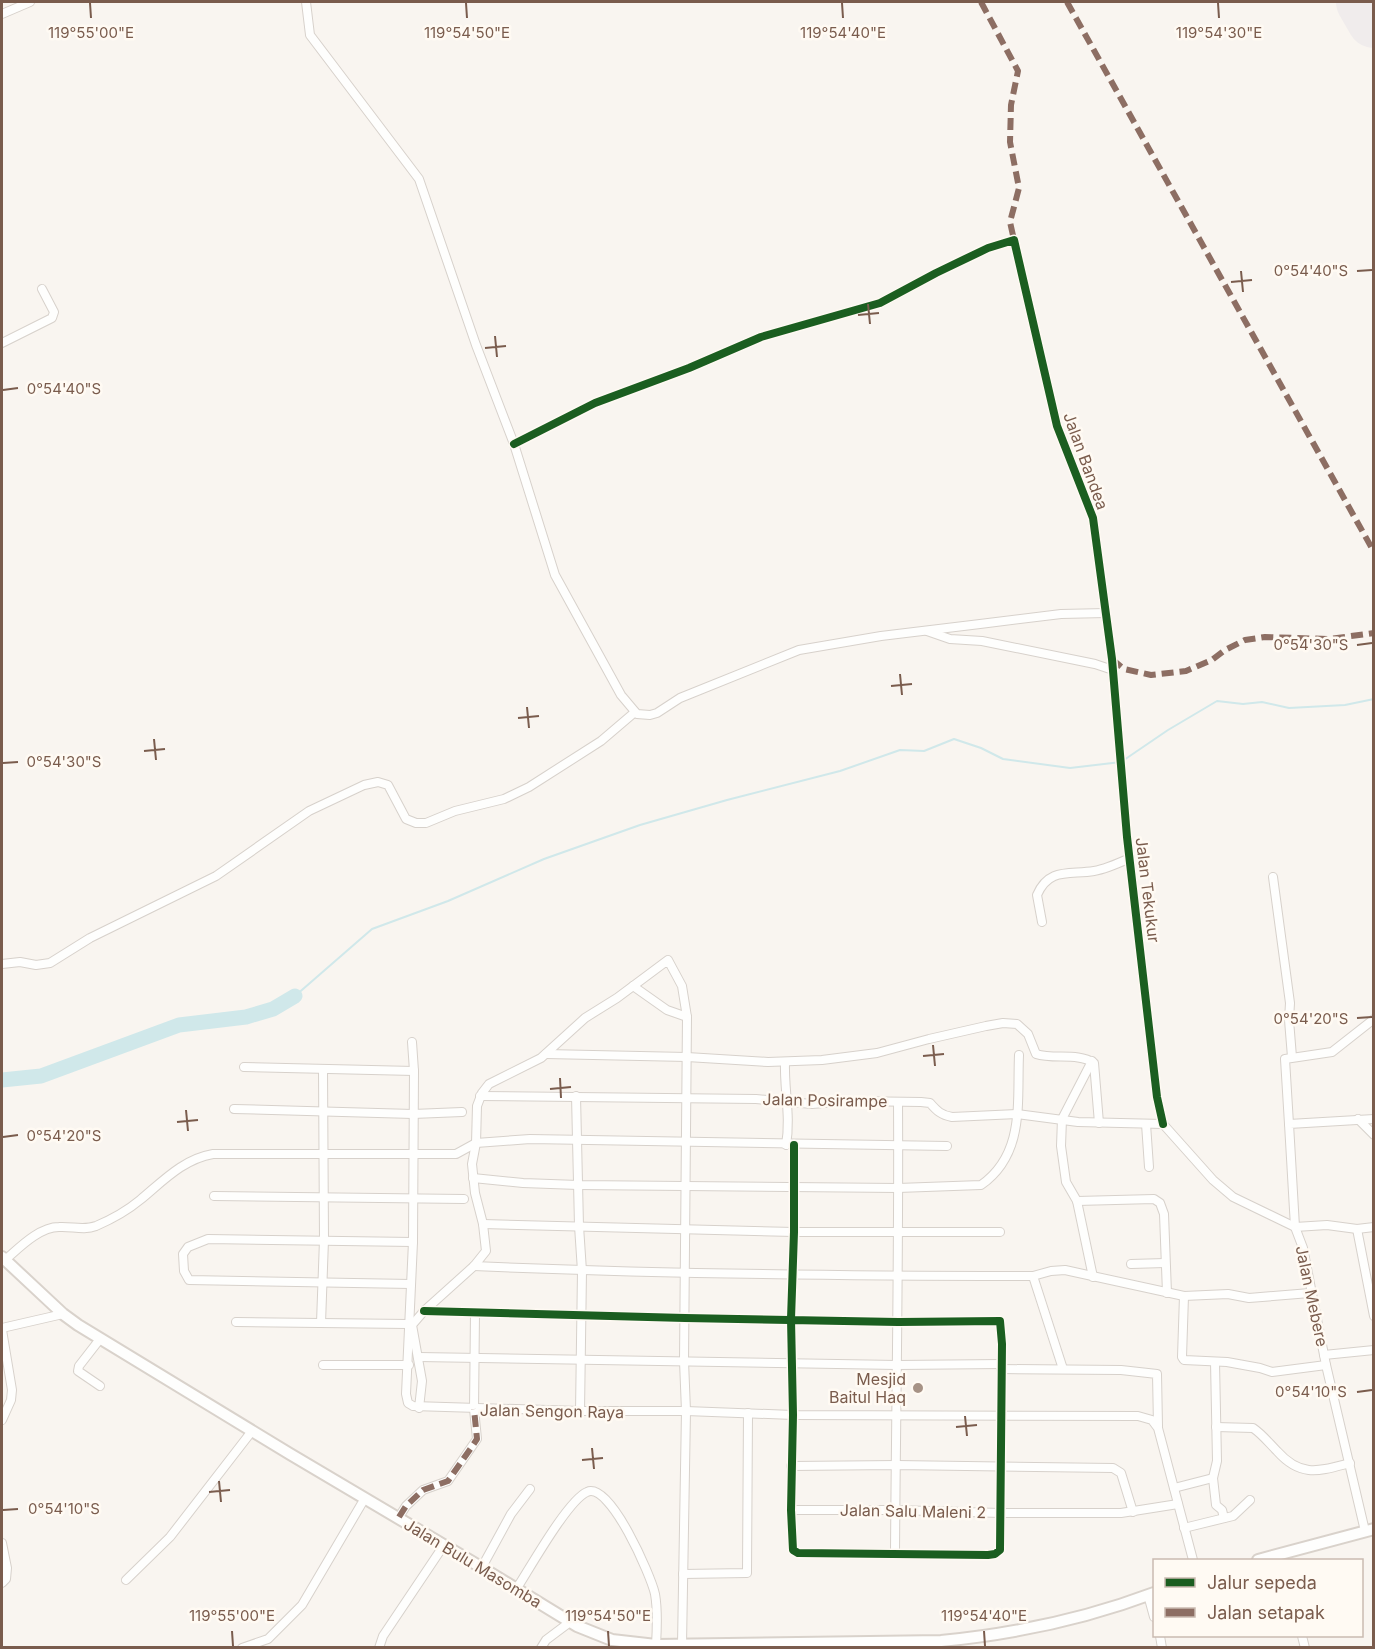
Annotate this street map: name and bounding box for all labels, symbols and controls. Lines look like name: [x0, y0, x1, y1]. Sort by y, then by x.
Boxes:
text: 119°55'00"E: [48, 23, 134, 42]
text: 119°54'50"E: [424, 23, 510, 42]
text: 119°54'40"E: [800, 23, 886, 42]
text: 119°54'30"E: [1176, 23, 1262, 42]
text: 0°54'40"S: [1274, 261, 1348, 280]
text: 0°54'40"S: [27, 379, 101, 398]
street label: Jalan Bandea: [1059, 410, 1113, 512]
text: 0°54'30"S: [1274, 635, 1348, 654]
text: 0°54'30"S: [27, 752, 101, 771]
street label: Jalan Tekukur: [1132, 836, 1164, 944]
text: 0°54'20"S: [1274, 1009, 1348, 1028]
street label: Jalan Posirampe: [762, 1089, 888, 1111]
text: 0°54'20"S: [27, 1126, 101, 1145]
street label: Jalan Mebere: [1292, 1244, 1332, 1348]
place label: Mesjid Baitul Haq: [829, 1369, 906, 1407]
marker: Mesjid Baitul Haq: [911, 1381, 925, 1395]
text: 0°54'10"S: [1275, 1382, 1347, 1401]
street label: Jalan Sengon Raya: [480, 1400, 624, 1422]
text: 0°54'10"S: [28, 1499, 100, 1518]
street label: Jalan Salu Maleni 2: [840, 1500, 986, 1522]
street label: Jalan Bulu Masomba: [401, 1514, 545, 1612]
legend: [1153, 1559, 1363, 1637]
text: Jalur sepeda: [1207, 1572, 1317, 1593]
text: Jalan setapak: [1207, 1602, 1325, 1623]
text: 119°55'00"E: [189, 1606, 275, 1625]
text: 119°54'50"E: [565, 1606, 651, 1625]
text: 119°54'40"E: [941, 1606, 1027, 1625]

